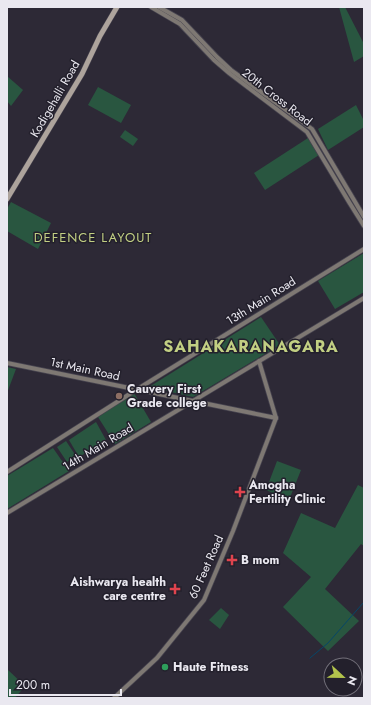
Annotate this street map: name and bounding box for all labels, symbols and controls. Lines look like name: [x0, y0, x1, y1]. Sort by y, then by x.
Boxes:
street label: Kodigehalli Road: [26, 57, 84, 141]
street label: 20th Cross Road: [238, 64, 316, 130]
district label: DEFENCE LAYOUT: [34, 228, 152, 247]
street label: 13th Main Road: [223, 272, 299, 330]
district label: SAHAKARANAGARA: [163, 335, 339, 358]
street label: 1st Main Road: [48, 353, 122, 385]
place label: Cauvery First Grade college: [127, 380, 207, 412]
marker: Cauvery First Grade college: [114, 391, 124, 401]
street label: 14th Main Road: [59, 419, 137, 475]
place label: Amogha Fertility Clinic: [248, 476, 326, 508]
marker: Amogha Fertility Clinic: [234, 486, 246, 498]
street label: 60 Feet Road: [184, 532, 228, 602]
place label: B mom: [241, 551, 279, 569]
marker: B mom: [226, 554, 238, 566]
place label: Aishwarya health care centre: [69, 573, 166, 605]
marker: Aishwarya health care centre: [169, 583, 181, 595]
north arrow: [323, 657, 363, 697]
place label: Haute Fitness: [173, 658, 249, 676]
marker: Haute Fitness: [160, 662, 170, 672]
scale bar: [10, 671, 121, 697]
text: N: [343, 674, 361, 688]
text: 200 m: [16, 676, 50, 694]

